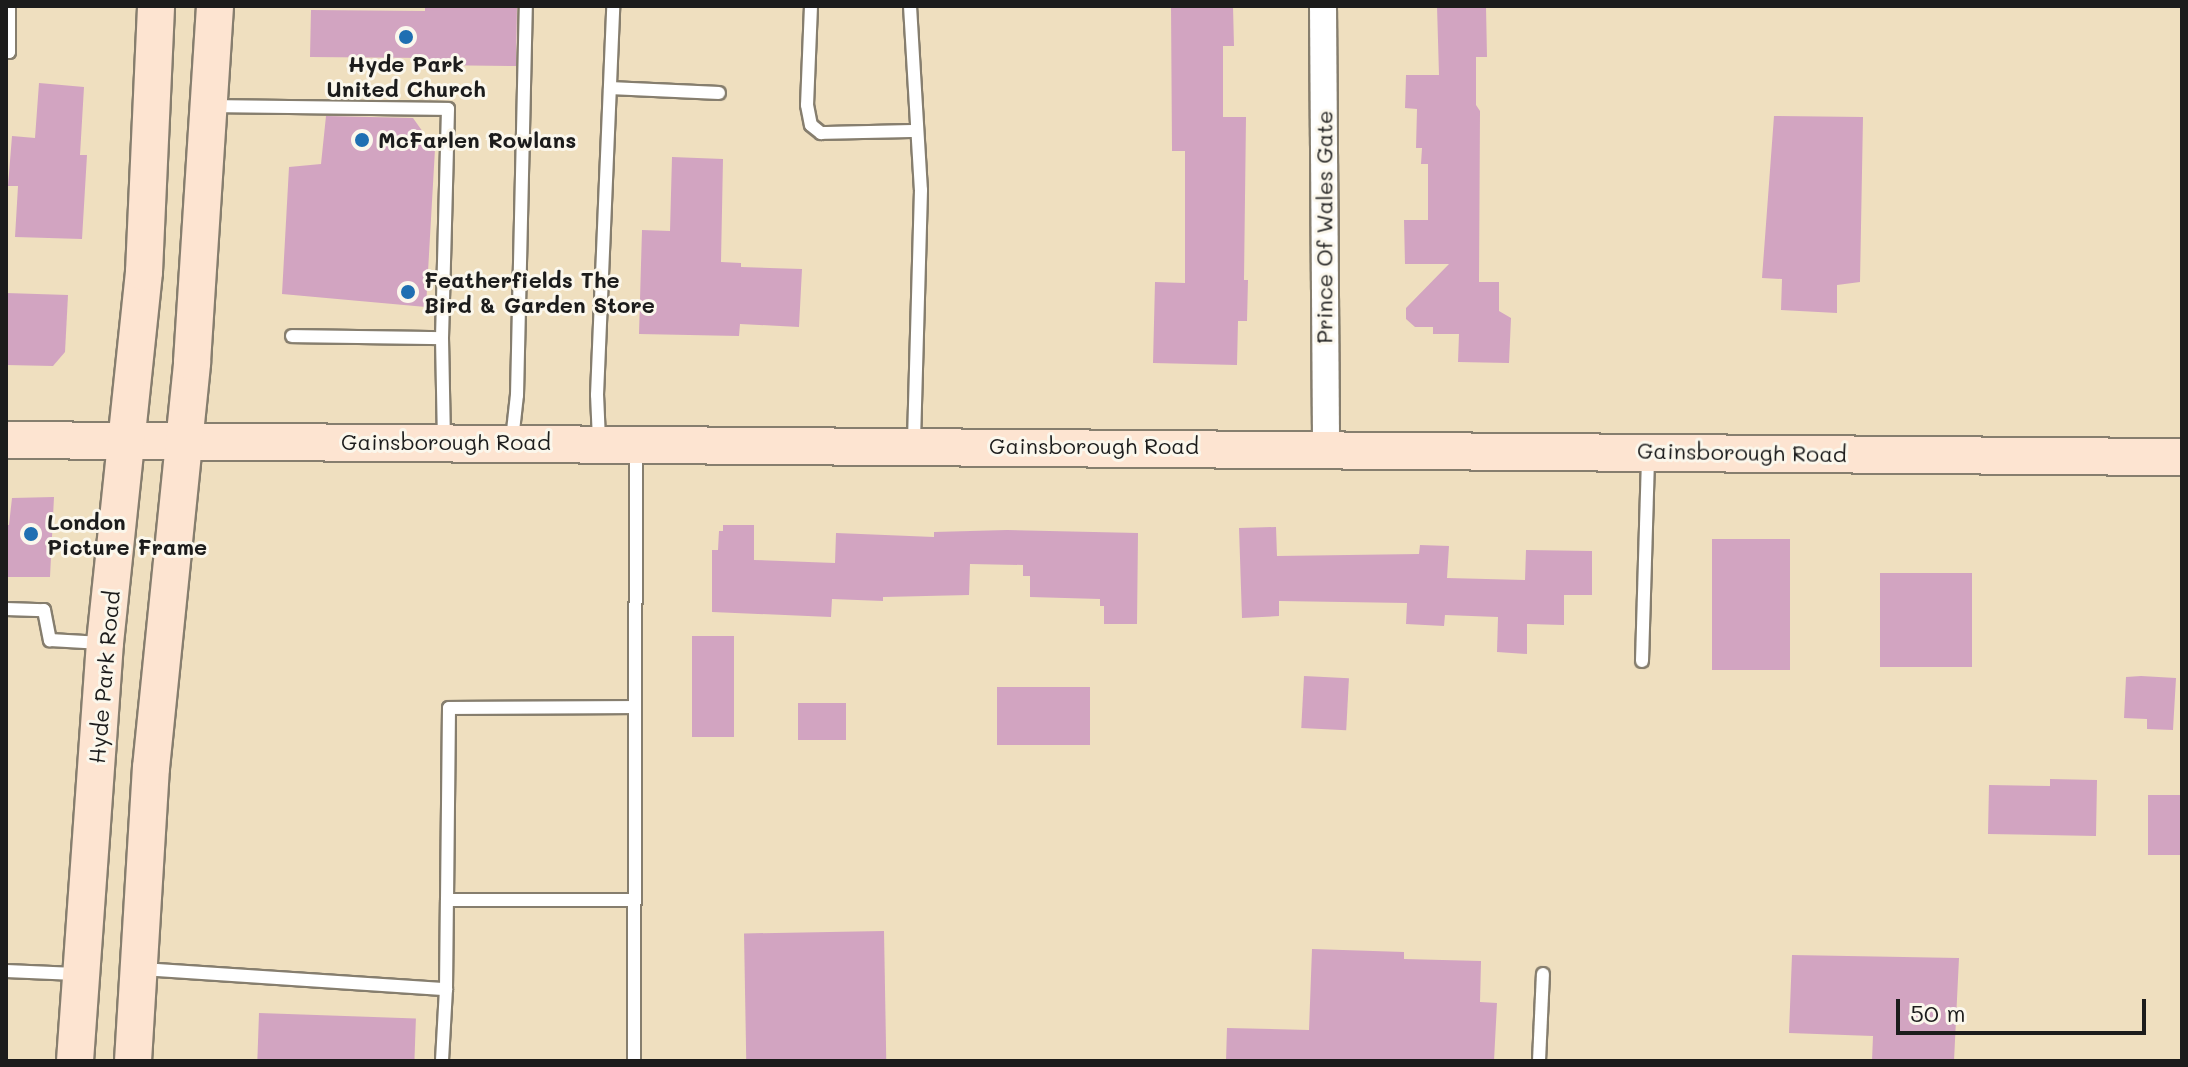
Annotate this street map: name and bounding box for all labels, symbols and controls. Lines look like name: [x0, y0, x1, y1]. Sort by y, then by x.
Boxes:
marker: Hyde Park United Church: [397, 28, 415, 46]
place label: Hyde Park United Church: [326, 50, 486, 102]
street label: Prince Of Wales Gate: [1311, 110, 1337, 344]
place label: McFarlen Rowlans: [378, 127, 576, 153]
marker: McFarlen Rowlans: [353, 131, 371, 149]
place label: Featherfields The Bird & Garden Store: [424, 266, 655, 318]
marker: Featherfields The Bird & Garden Store: [399, 283, 417, 301]
street label: Gainsborough Road: [341, 429, 551, 455]
street label: Gainsborough Road: [989, 433, 1199, 459]
street label: Gainsborough Road: [1637, 437, 1847, 467]
place label: London Picture Frame: [47, 508, 207, 560]
marker: London Picture Frame: [22, 525, 40, 543]
street label: Hyde Park Road: [83, 589, 125, 765]
scale bar: [1900, 983, 2150, 1033]
text: 50 m: [1910, 997, 1966, 1028]

